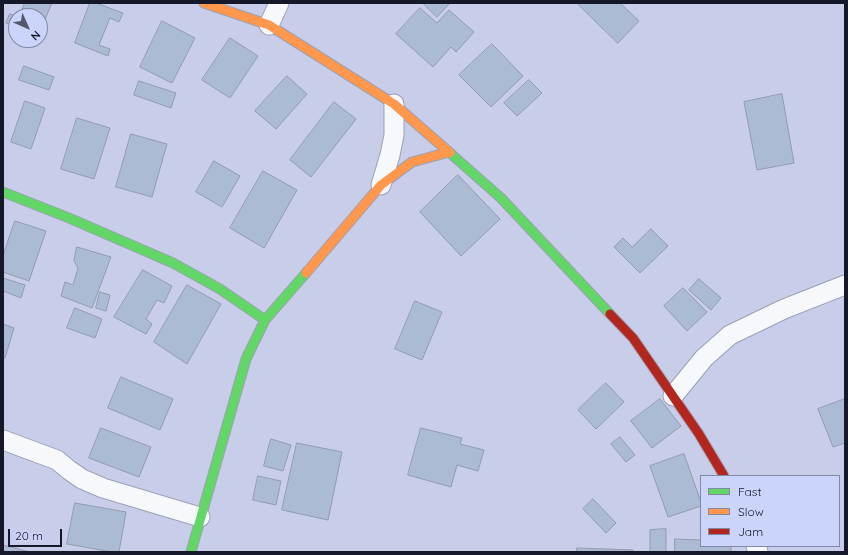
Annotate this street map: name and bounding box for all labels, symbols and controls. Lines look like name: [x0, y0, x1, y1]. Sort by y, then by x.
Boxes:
north arrow: [8, 8, 48, 48]
text: N: [28, 28, 44, 44]
legend: [700, 475, 840, 547]
text: Fast: [738, 484, 762, 499]
text: Slow: [738, 504, 764, 519]
scale bar: [10, 521, 64, 547]
text: Jam: [738, 524, 763, 539]
text: 20 m: [15, 528, 43, 543]

